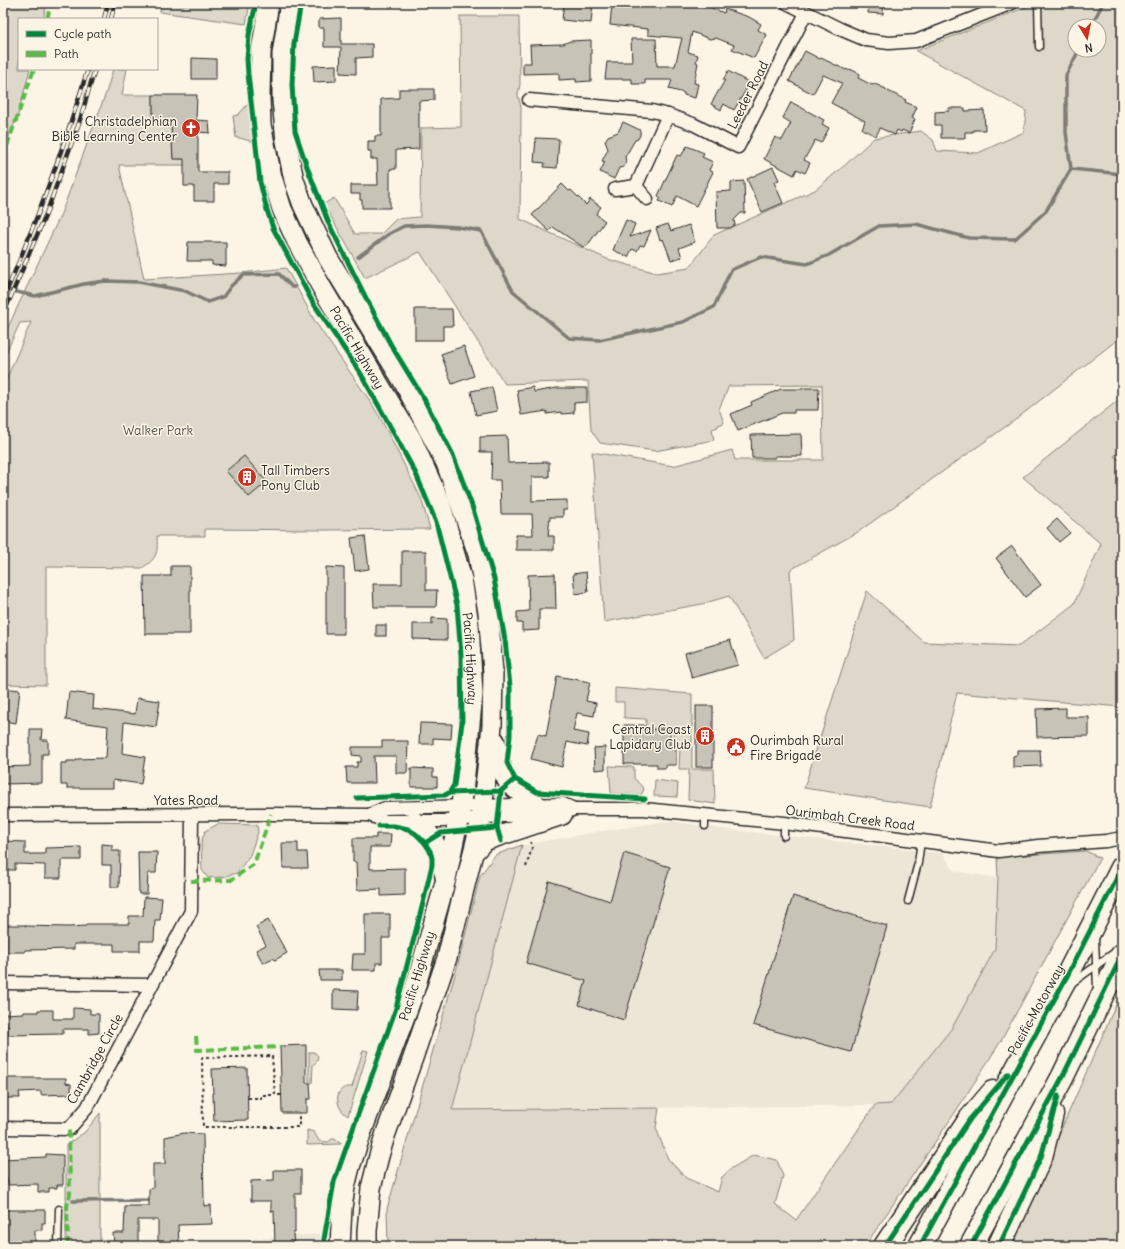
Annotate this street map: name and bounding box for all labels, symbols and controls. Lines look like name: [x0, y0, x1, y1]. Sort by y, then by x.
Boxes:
legend: [18, 18, 158, 70]
north arrow: [1067, 18, 1107, 58]
text: Cycle path: [54, 26, 111, 41]
text: N: [1084, 40, 1094, 55]
text: Path: [54, 46, 79, 61]
street label: Leeder Road: [724, 58, 773, 132]
place label: Christadelphian Bible Learning Center: [51, 113, 178, 145]
church icon: Christadelphian Bible Learning Center: [180, 117, 202, 139]
street label: Pacific Highway: [326, 303, 388, 392]
park label: Walker Park: [123, 422, 194, 439]
place label: Tall Timbers Pony Club: [261, 462, 330, 494]
building icon: Tall Timbers Pony Club: [236, 466, 258, 488]
street label: Pacific Highway: [459, 611, 482, 706]
place label: Central Coast Lapidary Club: [609, 721, 692, 753]
building icon: Central Coast Lapidary Club: [694, 725, 716, 747]
place label: Ourimbah Rural Fire Brigade: [750, 732, 844, 764]
public building icon: Ourimbah Rural Fire Brigade: [725, 736, 747, 758]
street label: Yates Road: [154, 792, 219, 809]
street label: Ourimbah Creek Road: [784, 802, 916, 834]
street label: Pacific Highway: [395, 929, 439, 1023]
street label: Pacific Motorway: [1004, 962, 1068, 1058]
street label: Cambridge Circle: [63, 1011, 127, 1107]

